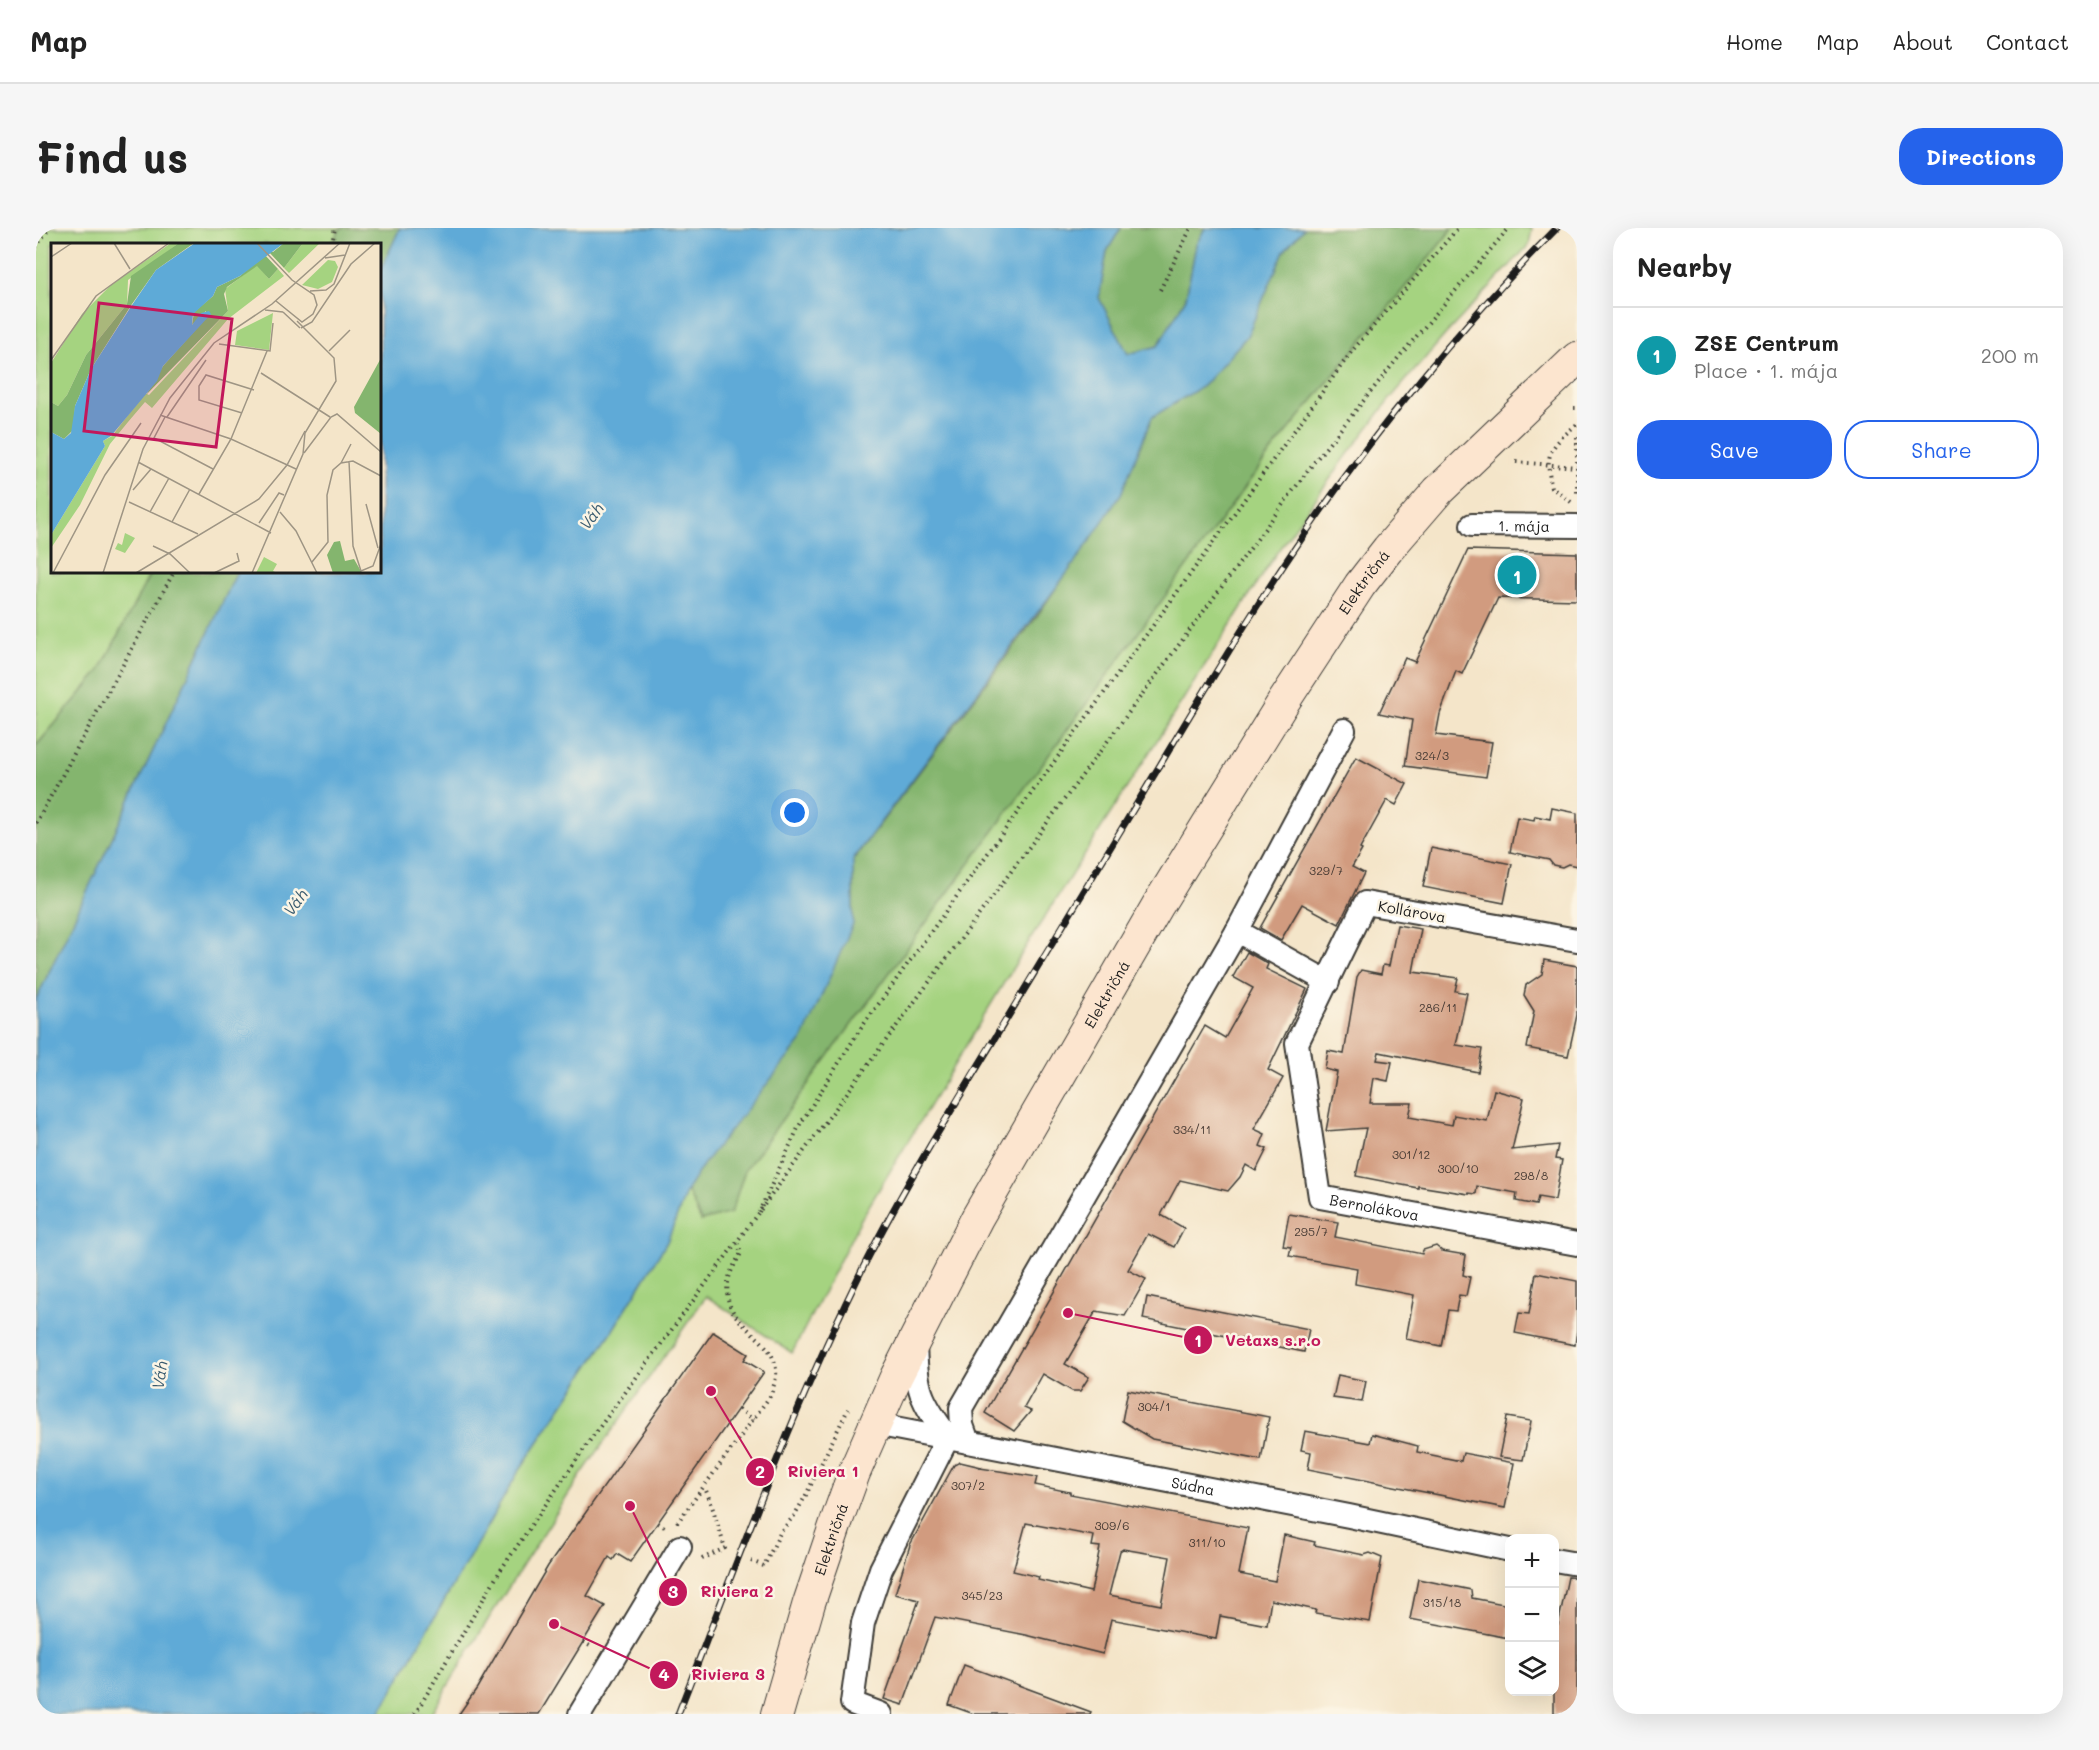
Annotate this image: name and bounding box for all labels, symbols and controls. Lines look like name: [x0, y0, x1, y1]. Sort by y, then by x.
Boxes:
text: Map: [30, 23, 87, 59]
text: Home: [1726, 28, 1783, 55]
text: Map: [1816, 28, 1859, 55]
text: About: [1892, 28, 1953, 55]
text: Contact: [1986, 28, 2069, 55]
button: Directions: [1899, 128, 2063, 185]
text: Find us: [36, 129, 188, 184]
inset map: [51, 243, 381, 573]
text: Nearby: [1637, 250, 1732, 284]
text: ZSE Centrum: [1694, 328, 1839, 357]
text: 1: [1652, 342, 1661, 368]
text: 200 m: [1981, 342, 2039, 368]
text: Place · 1. mája: [1694, 357, 1838, 383]
button: Save: [1637, 420, 1832, 479]
button: Share: [1844, 420, 2039, 479]
water label: Váh: [574, 498, 608, 534]
street label: 1. mája: [1498, 515, 1550, 536]
street label: Električná: [1334, 546, 1394, 618]
pin: 1: [1498, 552, 1536, 598]
house number: 324/3: [1415, 747, 1449, 763]
your location: [780, 798, 809, 827]
house number: 329/7: [1309, 862, 1343, 878]
water label: Váh: [278, 884, 312, 920]
street label: Kollárova: [1376, 895, 1448, 927]
street label: Električná: [1079, 957, 1134, 1031]
house number: 286/11: [1419, 999, 1457, 1015]
house number: 334/11: [1173, 1121, 1211, 1137]
house number: 301/12: [1392, 1146, 1430, 1162]
house number: 300/10: [1438, 1160, 1479, 1176]
house number: 298/8: [1514, 1167, 1548, 1183]
street label: Bernolákova: [1328, 1189, 1421, 1225]
house number: 295/7: [1294, 1223, 1328, 1239]
callout: Vetaxs s.r.o: [1183, 1323, 1332, 1357]
text: 1: [1194, 1328, 1202, 1352]
text: Vetaxs s.r.o: [1225, 1329, 1321, 1350]
water label: Váh: [146, 1359, 172, 1391]
house number: 304/1: [1137, 1398, 1171, 1414]
callout: Riviera 1: [745, 1455, 870, 1489]
text: 2: [755, 1459, 765, 1483]
text: Riviera 1: [787, 1460, 859, 1481]
street label: Súdna: [1170, 1472, 1216, 1500]
house number: 307/2: [951, 1477, 985, 1493]
street label: Električná: [809, 1500, 852, 1578]
house number: 309/6: [1094, 1517, 1130, 1533]
house number: 311/10: [1189, 1534, 1226, 1550]
map controls: [1505, 1534, 1559, 1696]
button: +: [1505, 1534, 1559, 1588]
callout: Riviera 2: [658, 1575, 785, 1609]
text: 3: [668, 1579, 679, 1603]
text: Riviera 2: [701, 1580, 774, 1601]
house number: 345/23: [961, 1587, 1003, 1603]
button: −: [1505, 1588, 1559, 1642]
house number: 315/18: [1423, 1594, 1461, 1610]
button: layers: [1505, 1642, 1559, 1696]
callout: Riviera 3: [649, 1658, 777, 1692]
text: 4: [658, 1662, 670, 1686]
text: Riviera 3: [691, 1663, 765, 1684]

